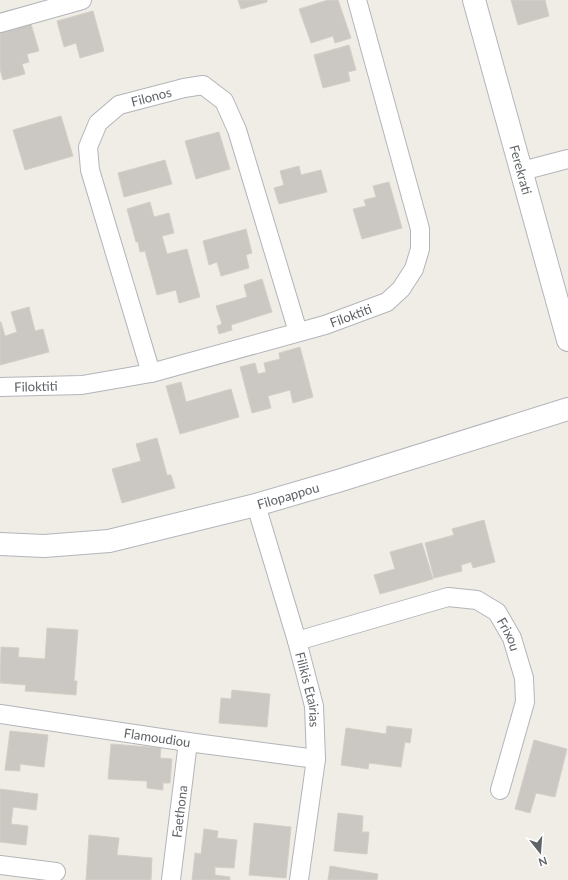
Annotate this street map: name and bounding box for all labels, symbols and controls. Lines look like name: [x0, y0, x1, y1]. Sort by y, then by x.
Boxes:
street label: Filonos: [129, 84, 173, 110]
street label: Ferekrati: [506, 143, 535, 196]
street label: Filoktiti: [328, 300, 374, 331]
street label: Filoktiti: [14, 378, 58, 395]
street label: Filopappou: [255, 479, 321, 512]
street label: Frixou: [494, 615, 523, 653]
street label: Filikis Etairias: [292, 650, 323, 728]
street label: Flamoudiou: [123, 725, 192, 750]
street label: Faethona: [168, 784, 191, 839]
north arrow: [520, 832, 560, 872]
text: N: [537, 855, 549, 869]

